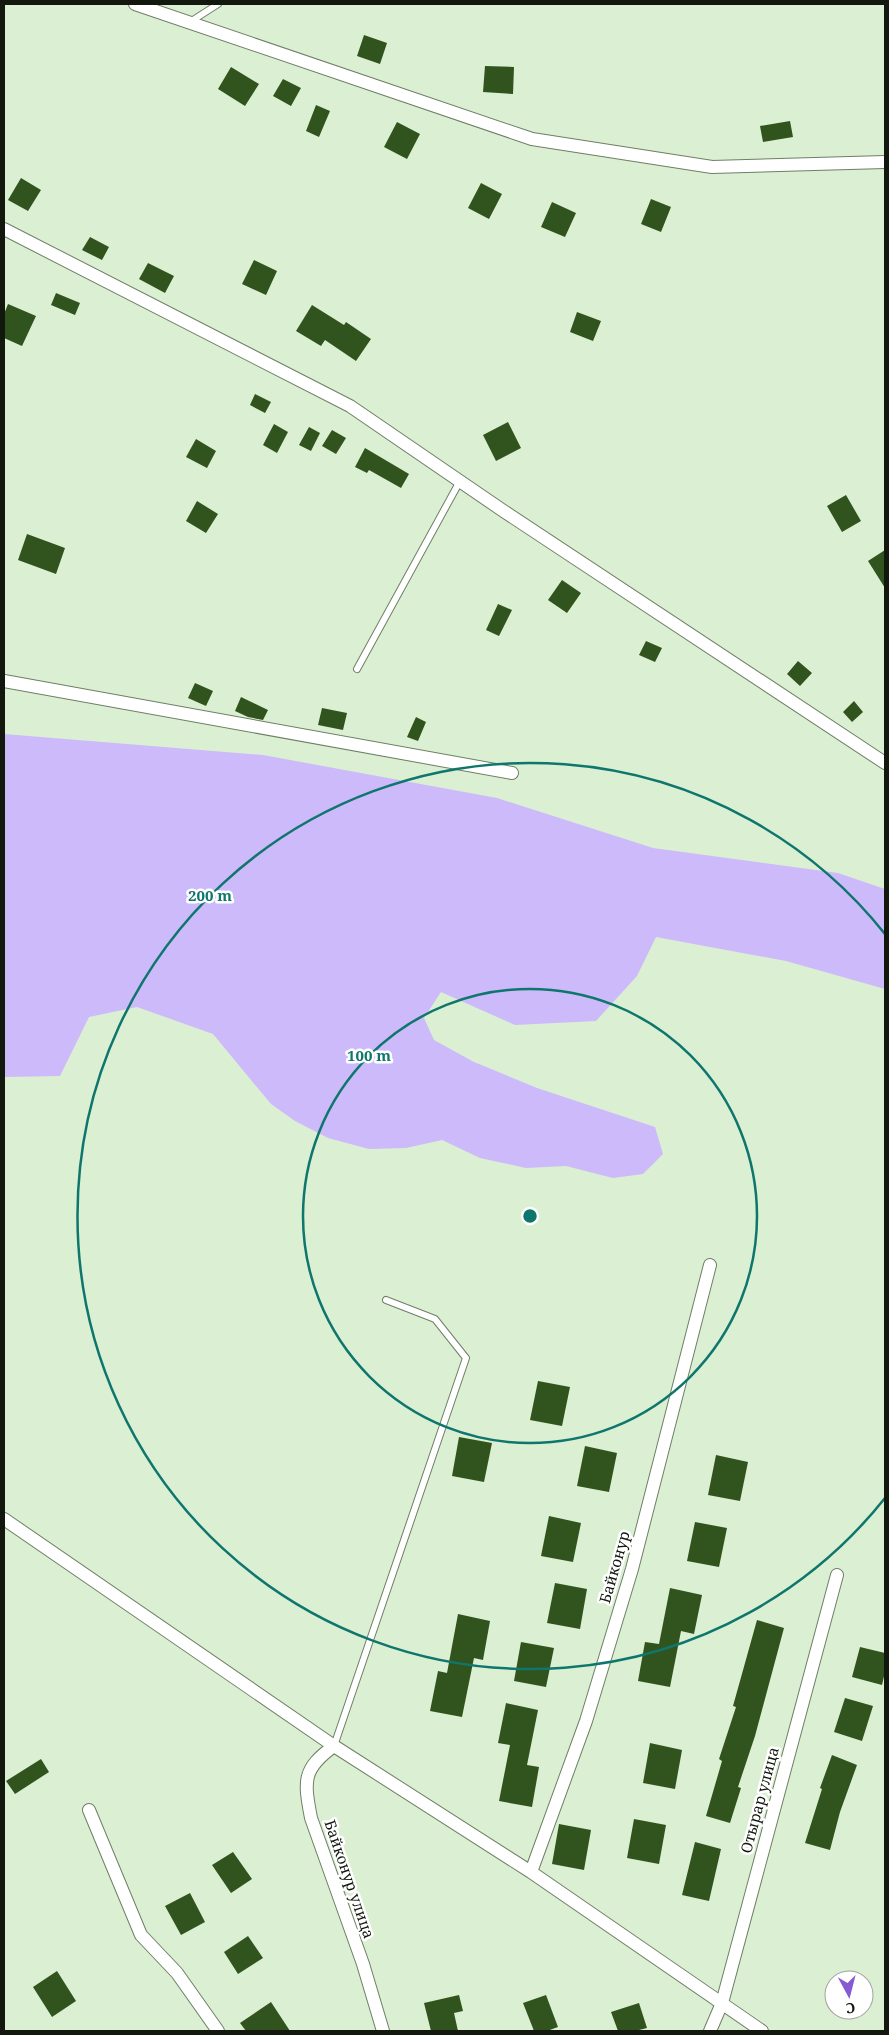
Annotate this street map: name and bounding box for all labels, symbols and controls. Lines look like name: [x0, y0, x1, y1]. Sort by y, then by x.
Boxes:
text: 200 m: [188, 885, 232, 905]
text: 100 m: [347, 1045, 391, 1065]
centre of rings: [521, 1207, 539, 1225]
street label: Байконур: [594, 1529, 634, 1605]
street label: Отырар улица: [735, 1745, 783, 1855]
street label: Байконур улица: [320, 1817, 380, 1941]
north arrow: [824, 1970, 874, 2020]
text: С: [845, 1998, 856, 2018]

